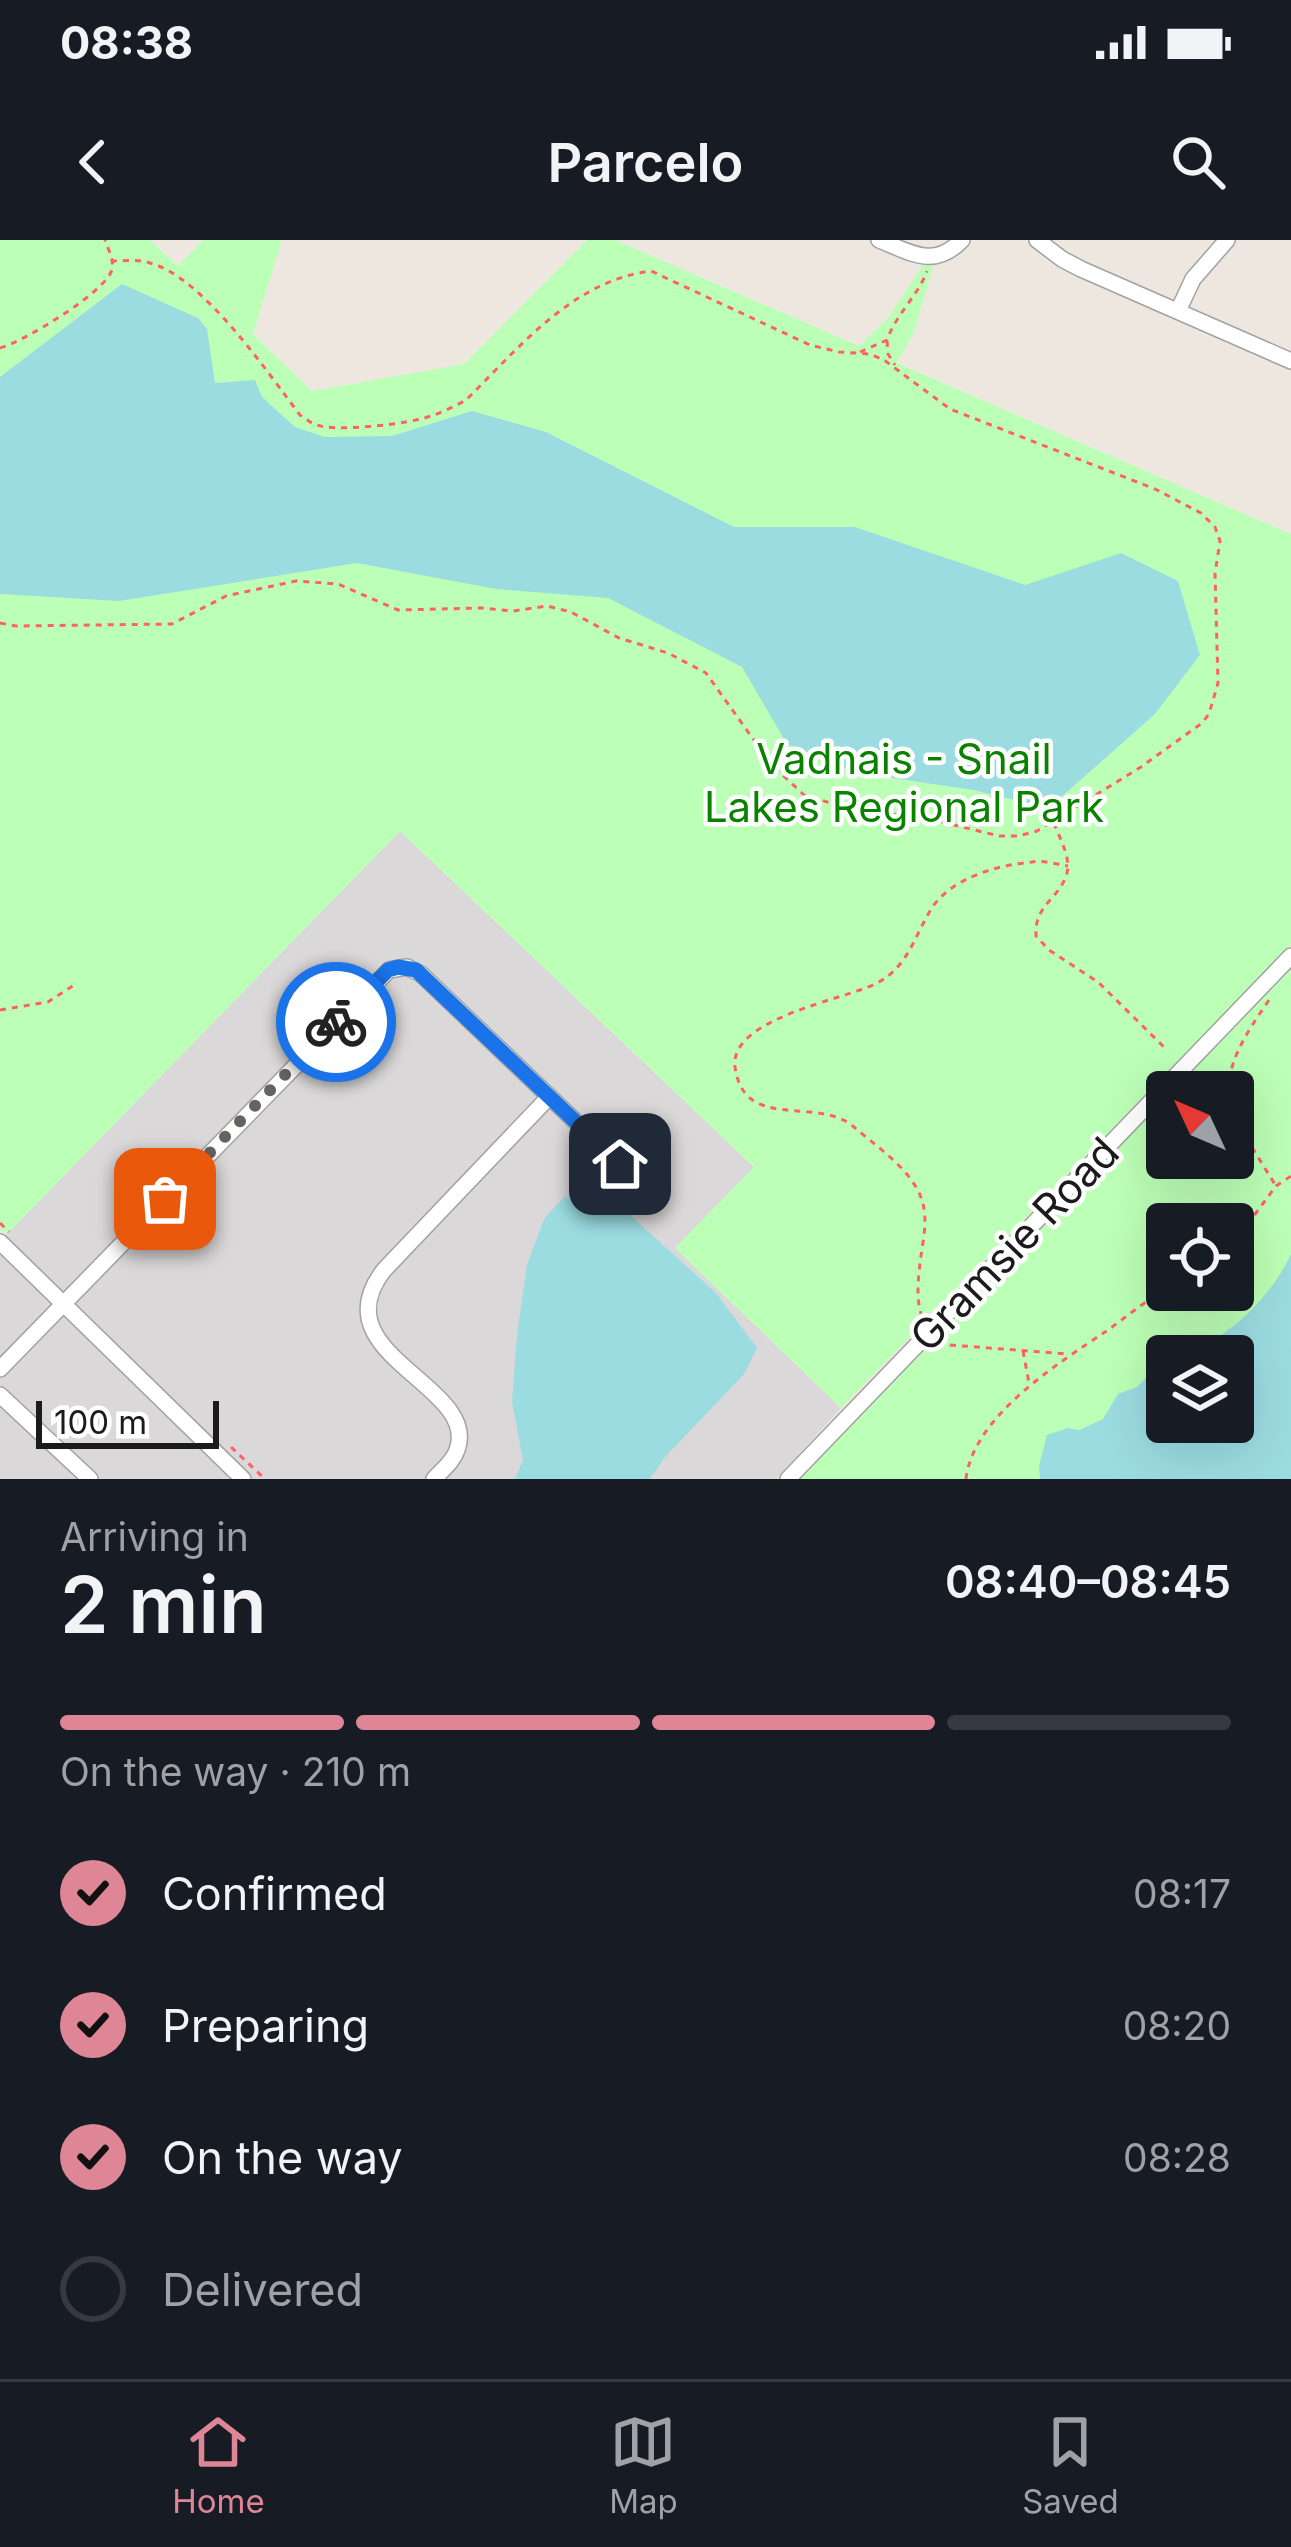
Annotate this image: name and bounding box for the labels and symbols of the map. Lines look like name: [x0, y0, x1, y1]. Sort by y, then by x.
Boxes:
park label: Vadnais - Snail Lakes Regional Park: [704, 733, 1104, 832]
courier: [276, 962, 396, 1082]
north arrow: [1146, 1071, 1254, 1179]
pin: [569, 1113, 671, 1215]
street label: Gramsie Road: [899, 1126, 1129, 1362]
pin: [114, 1148, 216, 1250]
scale bar: [36, 1395, 219, 1448]

